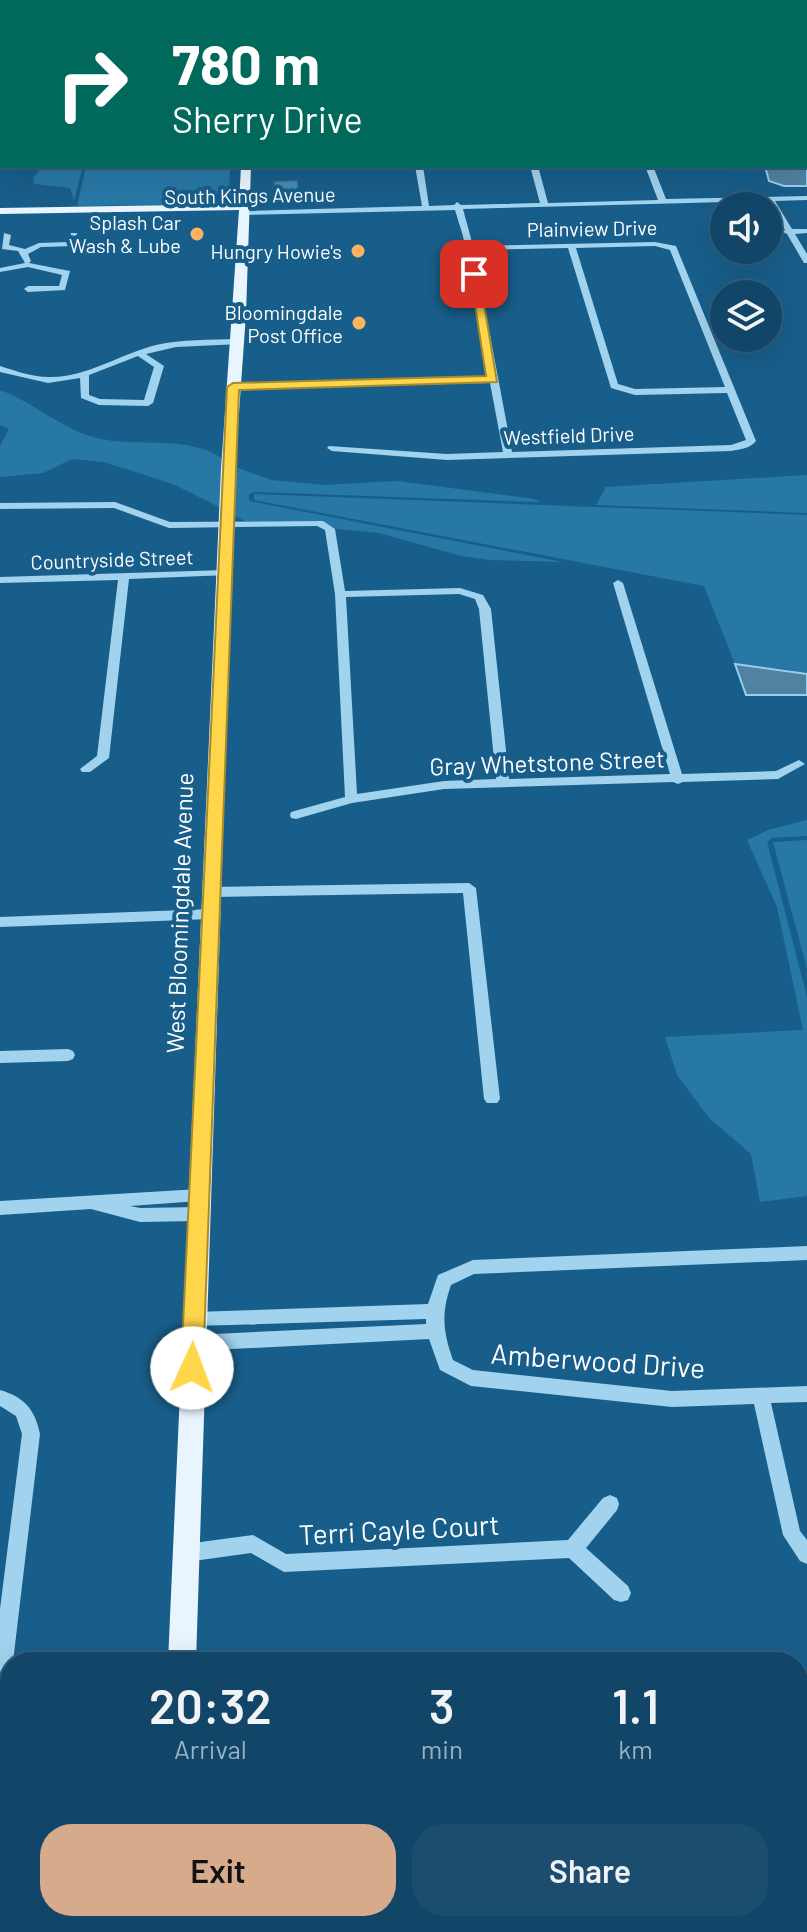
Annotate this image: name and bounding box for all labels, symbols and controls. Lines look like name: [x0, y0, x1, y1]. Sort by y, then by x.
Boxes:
text: 780 m: [172, 29, 320, 96]
icon: right: [40, 32, 144, 136]
text: Sherry Drive: [172, 97, 363, 140]
street label: South Kings Avenue: [164, 182, 336, 208]
map controls: [710, 192, 782, 352]
button: sound: [710, 192, 782, 264]
place label: Splash Car Wash & Lube: [69, 210, 181, 257]
street label: Plainview Drive: [527, 215, 657, 241]
marker: Splash Car Wash & Lube: [188, 225, 206, 243]
place label: Hungry Howie's: [211, 239, 342, 263]
pin: [440, 240, 508, 308]
marker: Hungry Howie's: [349, 242, 367, 260]
icon: arrive: [452, 252, 496, 296]
button: layers: [710, 280, 782, 352]
place label: Bloomingdale Post Office: [225, 300, 343, 347]
marker: Bloomingdale Post Office: [350, 314, 368, 332]
street label: Westfield Drive: [503, 421, 635, 449]
street label: Countryside Street: [30, 544, 194, 574]
street label: Gray Whetstone Street: [429, 743, 665, 781]
street label: West Bloomingdale Avenue: [160, 772, 198, 1054]
position arrow: [150, 1326, 234, 1410]
street label: Amberwood Drive: [490, 1336, 706, 1384]
street label: Terri Cayle Court: [298, 1507, 500, 1551]
text: 20:32: [149, 1676, 272, 1734]
text: 3: [429, 1676, 455, 1734]
text: 1.1: [612, 1676, 659, 1734]
text: Arrival: [174, 1733, 247, 1764]
text: min: [421, 1733, 463, 1764]
text: km: [618, 1733, 653, 1764]
button: Exit: [40, 1824, 396, 1916]
button: Share: [412, 1824, 768, 1916]

